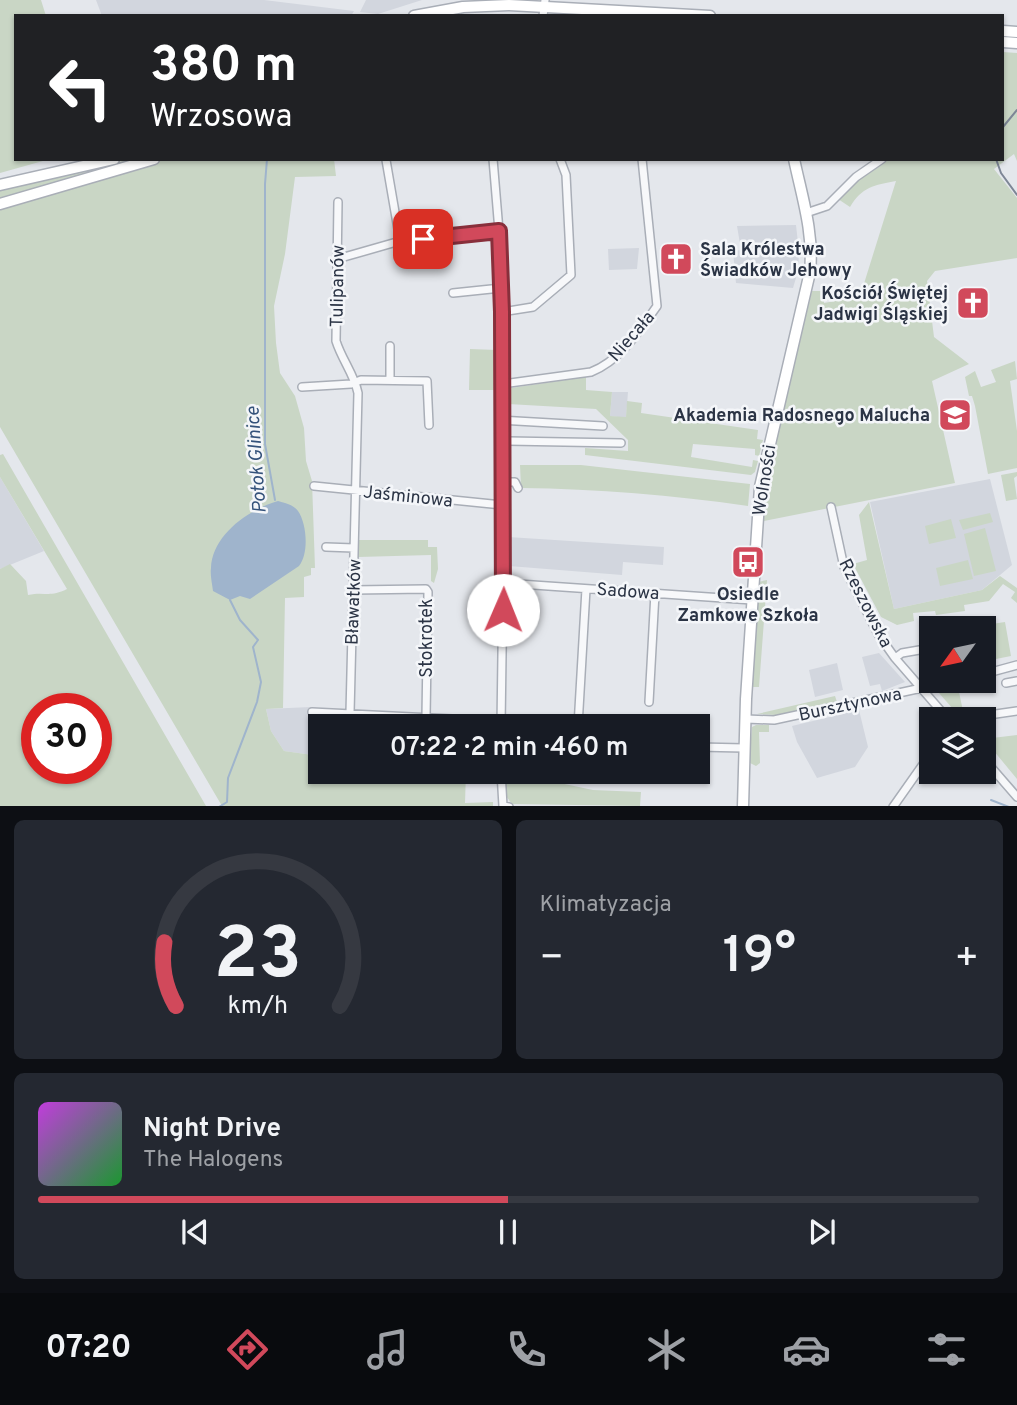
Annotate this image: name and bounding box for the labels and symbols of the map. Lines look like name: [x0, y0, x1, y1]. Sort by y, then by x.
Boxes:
pin: [393, 209, 453, 269]
place label: Sala Królestwa Świadków Jehowy: [700, 239, 852, 283]
church icon: Sala Królestwa Świadków Jehowy: [657, 240, 695, 278]
street label: Tulipanów: [326, 244, 351, 328]
place label: Kościół Świętej Jadwigi Śląskiej: [813, 281, 948, 327]
church icon: Kościół Świętej Jadwigi Śląskiej: [954, 284, 992, 322]
street label: Niecała: [604, 307, 660, 367]
school or university icon: Akademia Radosnego Malucha: [936, 396, 974, 434]
water label: Potok Glinice: [241, 405, 273, 514]
place label: Akademia Radosnego Malucha: [673, 405, 930, 428]
street label: Wolności: [749, 443, 782, 517]
street label: Jaśminowa: [362, 481, 454, 514]
bus stop icon: Osiedle Zamkowe Szkoła: [729, 543, 767, 581]
street label: Rzeszowska: [832, 555, 897, 652]
street label: Bławatków: [342, 559, 367, 645]
position arrow: [466, 573, 540, 647]
street label: Sadowa: [596, 579, 660, 606]
place label: Osiedle Zamkowe Szkoła: [678, 584, 818, 628]
street label: Stokrotek: [416, 598, 439, 678]
north arrow: [919, 616, 996, 693]
street label: Bursztynowa: [797, 683, 904, 728]
speed limit sign: 30: [21, 693, 112, 784]

